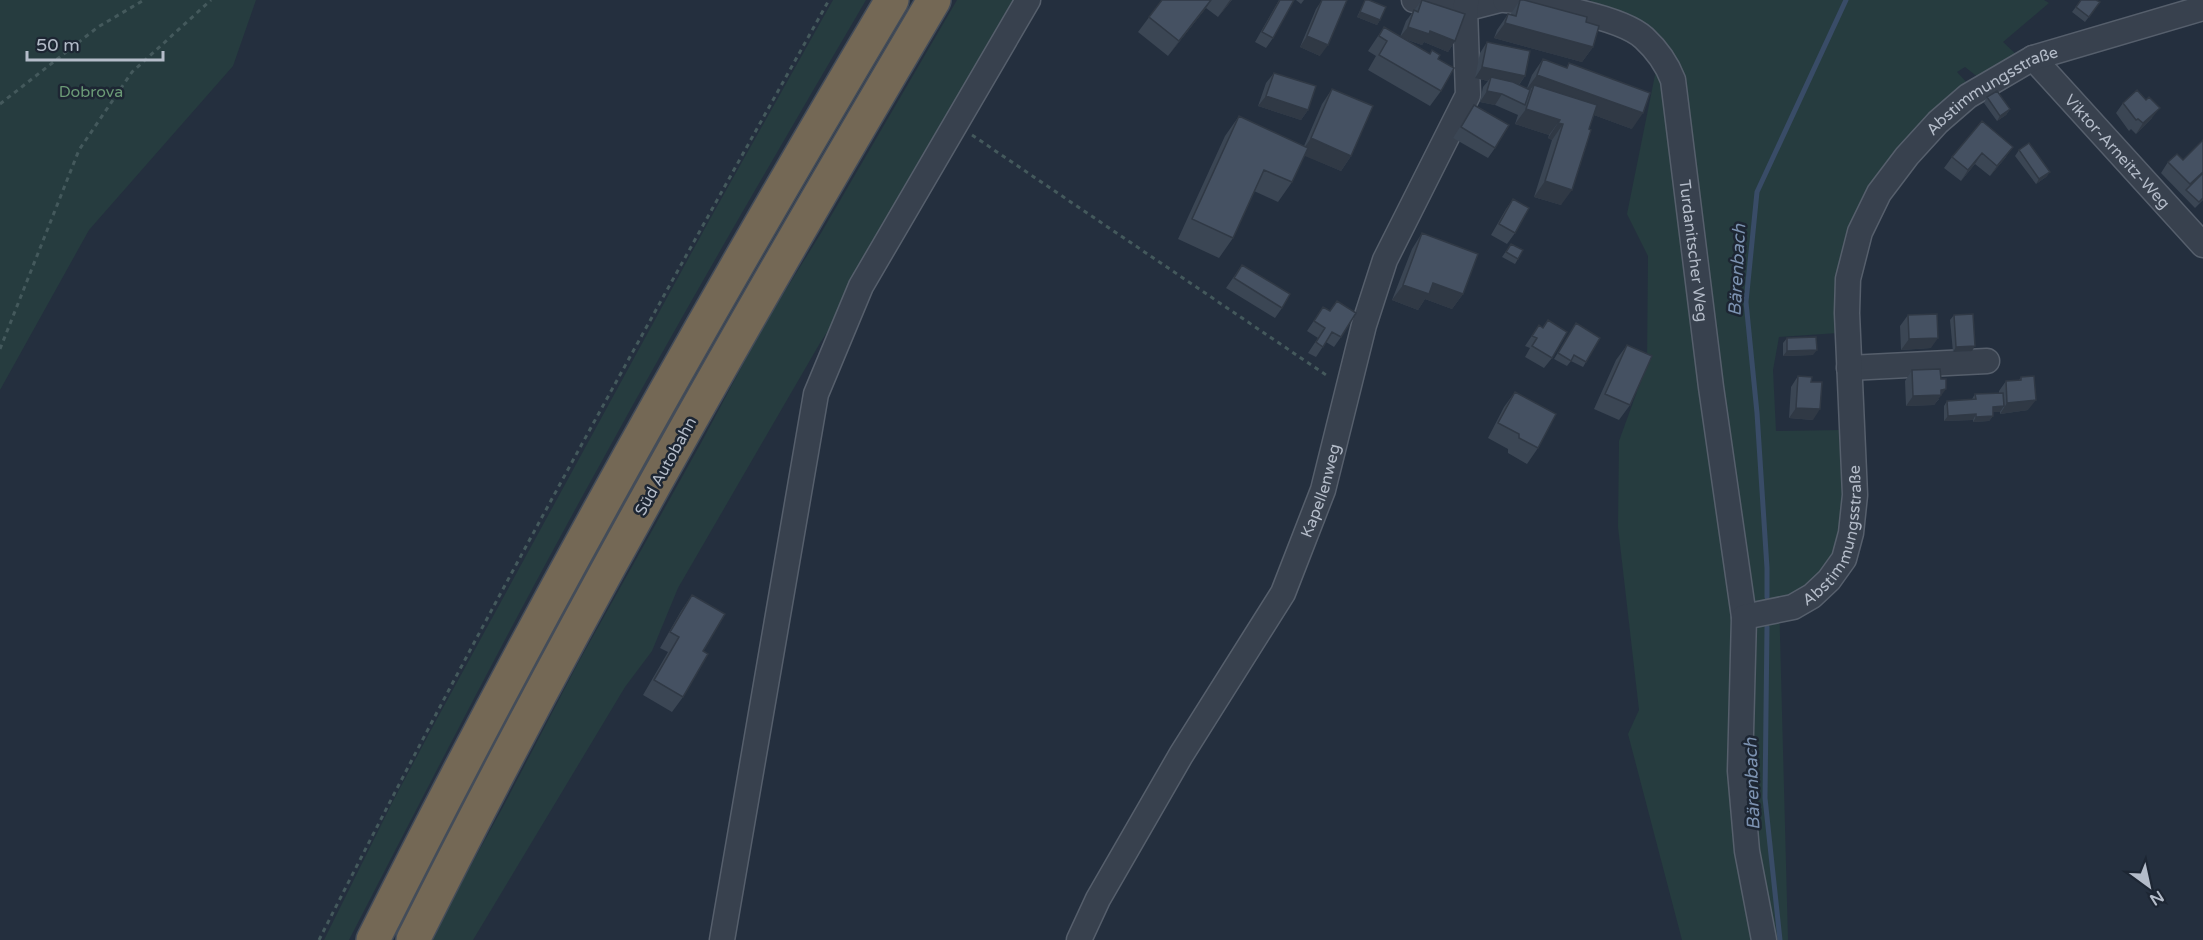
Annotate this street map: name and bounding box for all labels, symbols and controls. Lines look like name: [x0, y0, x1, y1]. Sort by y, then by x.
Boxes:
scale bar: [27, 24, 164, 62]
text: 50 m: [36, 34, 80, 56]
street label: Abstimmungsstraße: [1922, 42, 2060, 140]
park label: Dobrova: [59, 82, 123, 102]
street label: Viktor-Arneitz-Weg: [2060, 90, 2174, 213]
street label: Turdanitscher Weg: [1674, 178, 1712, 323]
water label: Bärenbach: [1724, 222, 1750, 317]
street label: Süd Autobahn: [631, 414, 701, 519]
street label: Kapellenweg: [1297, 442, 1345, 541]
street label: Abstimmungsstraße: [1799, 465, 1866, 610]
water label: Bärenbach: [1739, 736, 1765, 831]
north arrow: [2119, 856, 2179, 916]
text: N: [2146, 886, 2167, 910]

